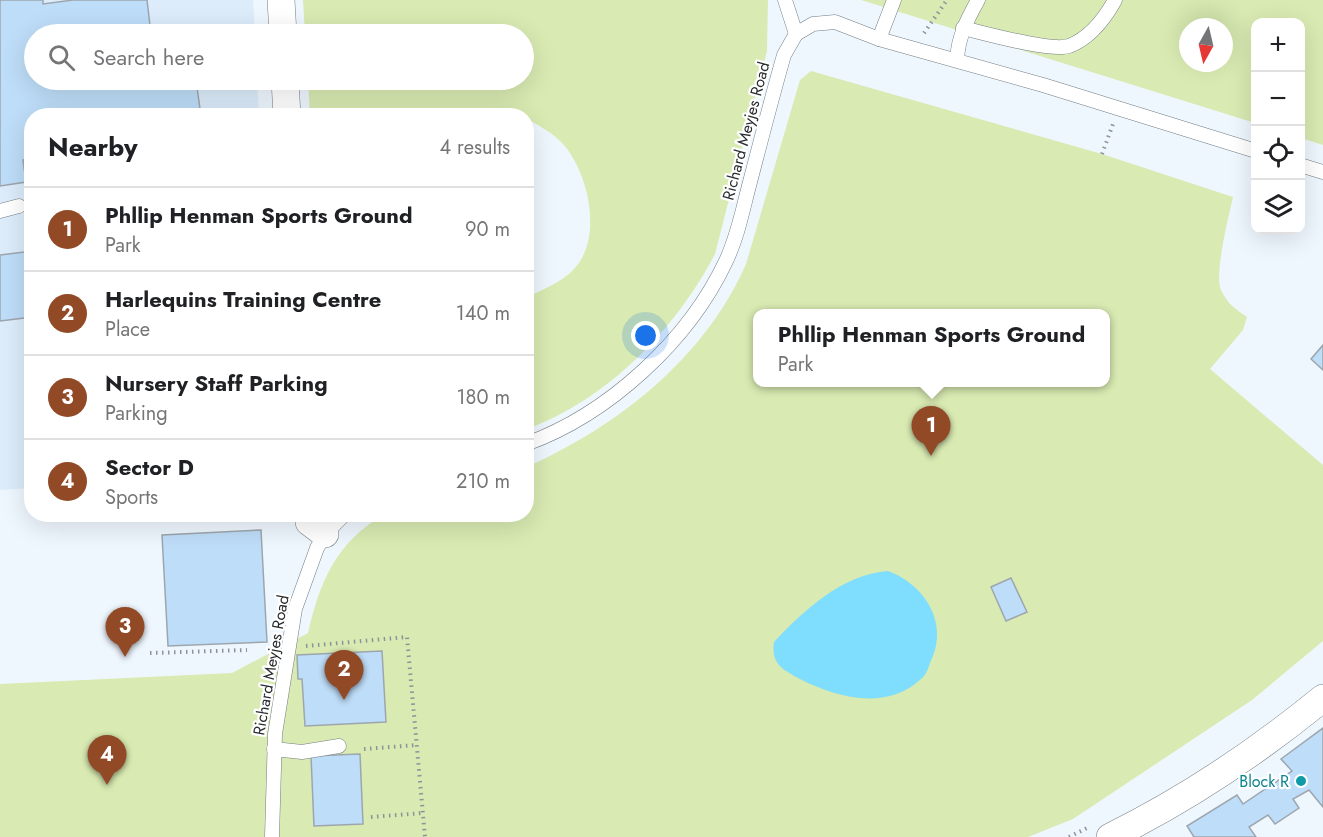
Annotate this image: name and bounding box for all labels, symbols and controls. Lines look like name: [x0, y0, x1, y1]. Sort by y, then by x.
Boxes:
north arrow: [1179, 18, 1233, 72]
map controls: [1251, 18, 1305, 234]
button: +: [1251, 18, 1305, 72]
search box: [24, 24, 534, 90]
icon: search: [45, 41, 78, 74]
text: Search here: [93, 41, 204, 73]
street label: Richard Meyjes Road: [716, 59, 776, 203]
button: −: [1251, 72, 1305, 126]
button: locate: [1251, 126, 1305, 180]
text: Nearby: [48, 128, 137, 166]
text: 4 results: [439, 133, 510, 162]
button: layers: [1251, 180, 1305, 234]
text: Phllip Henman Sports Ground: [105, 199, 413, 231]
text: 1: [62, 215, 73, 244]
text: 90 m: [465, 215, 510, 244]
text: Park: [105, 231, 141, 260]
text: Harlequins Training Centre: [105, 283, 381, 315]
text: 2: [61, 299, 74, 328]
text: 140 m: [456, 299, 510, 328]
popup: [753, 309, 1110, 387]
text: Place: [105, 315, 150, 344]
text: Phllip Henman Sports Ground: [778, 318, 1085, 350]
your location: [631, 321, 660, 350]
text: Park: [778, 350, 813, 379]
text: Nursery Staff Parking: [105, 367, 328, 399]
text: 3: [61, 383, 74, 412]
text: 180 m: [456, 383, 510, 412]
text: Parking: [105, 399, 168, 428]
pin: 1: [912, 406, 950, 456]
text: Sector D: [105, 451, 194, 483]
text: 4: [61, 467, 74, 496]
text: 210 m: [456, 467, 510, 496]
text: Sports: [105, 483, 158, 512]
street label: Richard Meyjes Road: [247, 593, 295, 737]
pin: 3: [106, 608, 144, 657]
pin: 2: [324, 650, 364, 700]
pin: 4: [88, 736, 126, 785]
place label: Block R: [1239, 770, 1289, 793]
marker: Block R: [1294, 774, 1308, 788]

